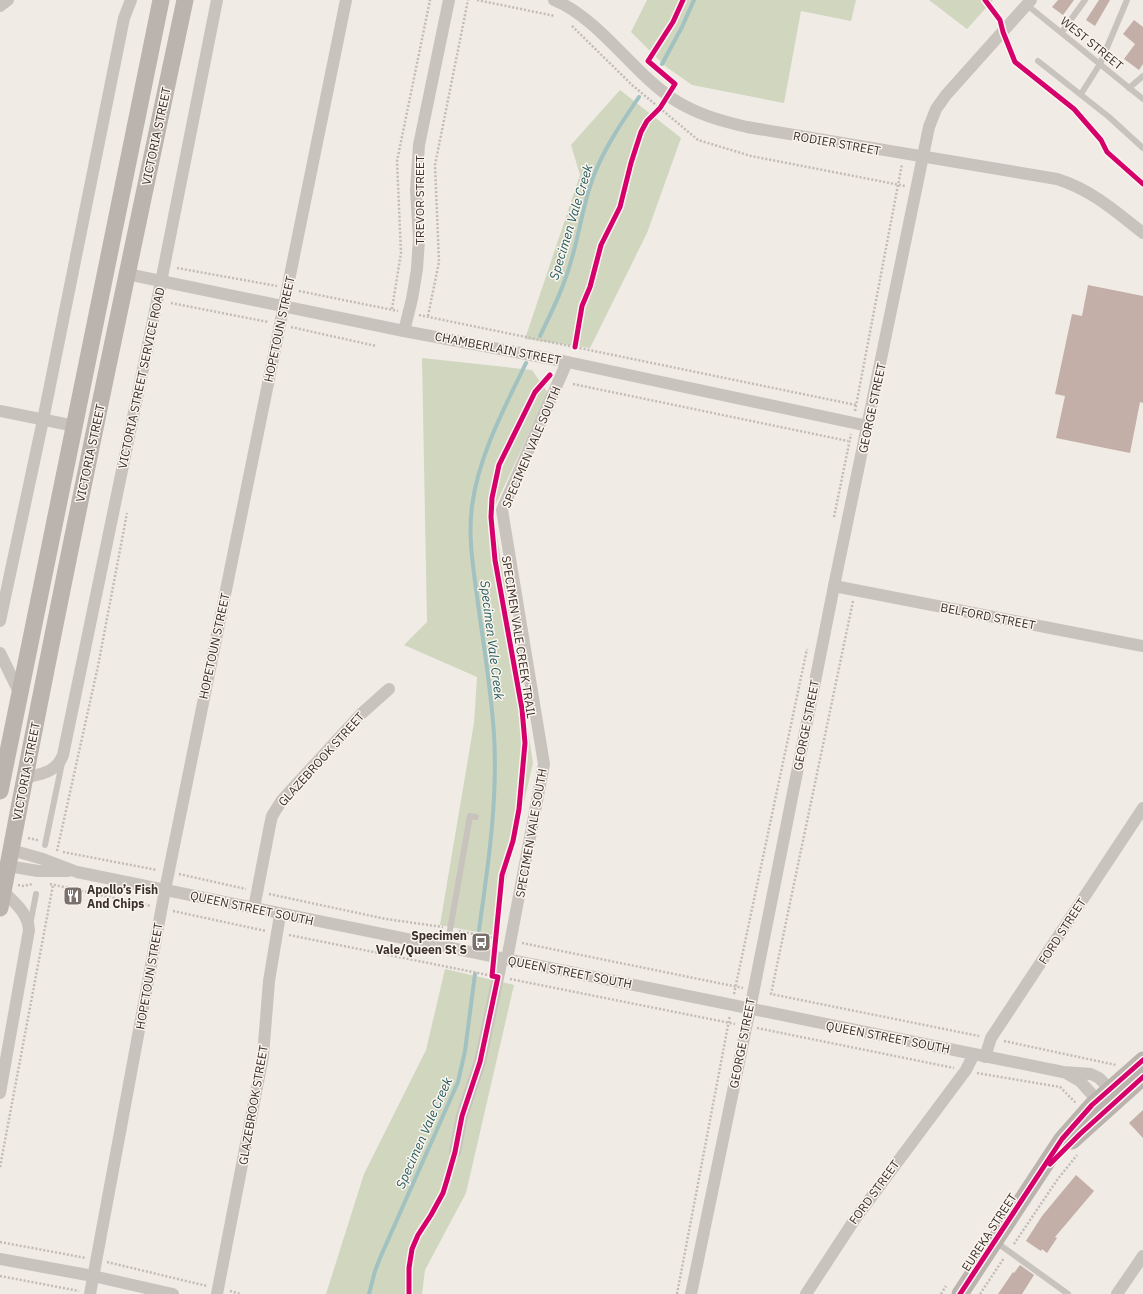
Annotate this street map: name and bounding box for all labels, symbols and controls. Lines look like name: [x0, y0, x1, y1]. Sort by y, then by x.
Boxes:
street label: WEST STREET: [1058, 13, 1127, 73]
street label: VICTORIA STREET: [138, 85, 174, 186]
street label: RODIER STREET: [792, 128, 882, 158]
street label: TREVOR STREET: [412, 155, 427, 245]
water label: Specimen Vale Creek: [545, 162, 597, 282]
street label: HOPETOUN STREET: [260, 274, 298, 383]
street label: VICTORIA STREET SERVICE ROAD: [114, 286, 168, 470]
street label: CHAMBERLAIN STREET: [434, 328, 562, 368]
street label: GEORGE STREET: [855, 361, 889, 454]
street label: SPECIMEN VALE SOUTH: [499, 384, 563, 510]
street label: VICTORIA STREET: [72, 402, 108, 503]
street label: SPECIMEN VALE CREEK TRAIL: [499, 555, 539, 719]
water label: Specimen Vale Creek: [476, 579, 508, 701]
street label: HOPETOUN STREET: [195, 591, 233, 700]
street label: BELFORD STREET: [939, 599, 1037, 633]
street label: GEORGE STREET: [790, 678, 822, 771]
street label: GLAZEBROOK STREET: [275, 709, 367, 809]
street label: VICTORIA STREET: [9, 720, 43, 821]
street label: SPECIMEN VALE SOUTH: [512, 767, 550, 899]
place label: Apollo’s Fish And Chips: [87, 882, 158, 911]
restaurant icon: Apollo’s Fish And Chips: [62, 885, 84, 907]
street label: QUEEN STREET SOUTH: [189, 888, 315, 928]
street label: FORD STREET: [1035, 895, 1089, 967]
street label: HOPETOUN STREET: [132, 921, 166, 1031]
place label: Specimen Vale/Queen St S: [376, 928, 467, 957]
bus stop icon: Specimen Vale/Queen St S: [470, 931, 492, 953]
street label: QUEEN STREET SOUTH: [507, 953, 633, 991]
street label: GEORGE STREET: [726, 996, 758, 1089]
street label: QUEEN STREET SOUTH: [825, 1018, 951, 1056]
street label: GLAZEBROOK STREET: [235, 1044, 271, 1166]
water label: Specimen Vale Creek: [392, 1075, 456, 1191]
street label: FORD STREET: [846, 1157, 902, 1227]
street label: EUREKA STREET: [958, 1190, 1020, 1274]

